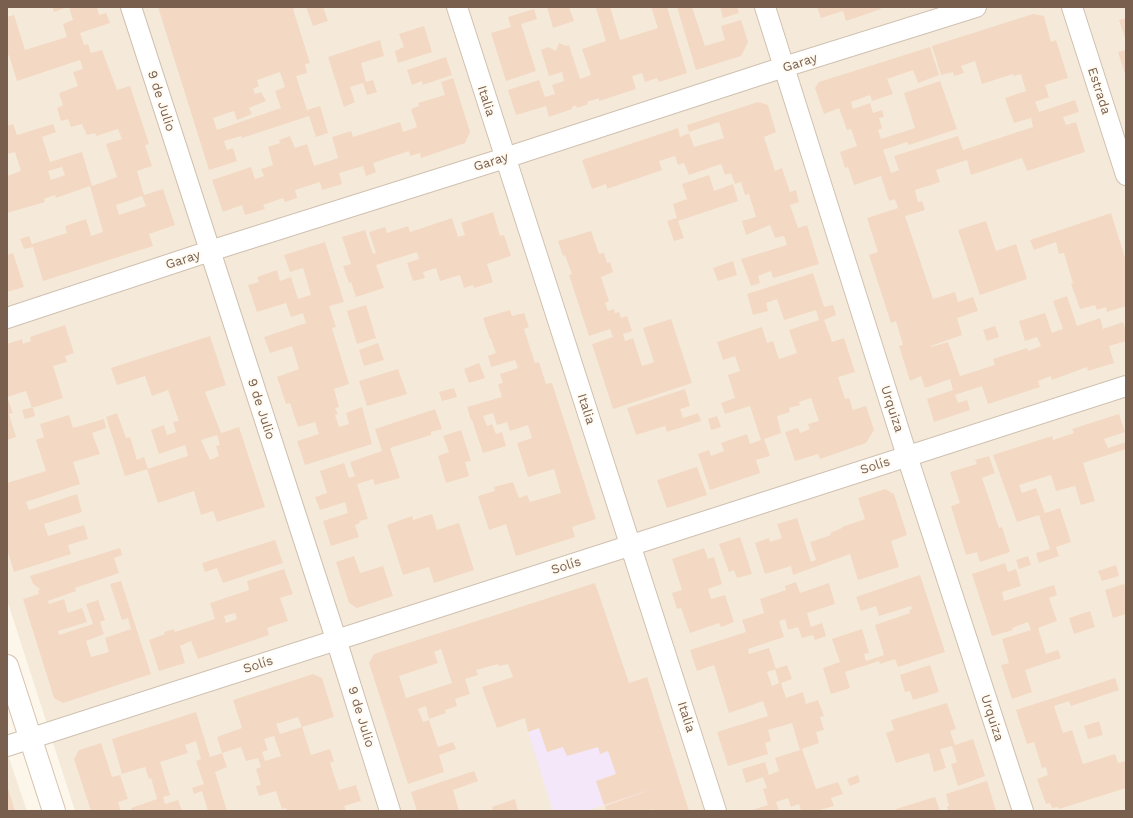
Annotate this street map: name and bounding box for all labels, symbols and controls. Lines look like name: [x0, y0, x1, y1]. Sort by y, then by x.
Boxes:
street label: Garay: [781, 50, 819, 76]
street label: Estrada: [1084, 65, 1114, 117]
street label: 9 de Julio: [144, 69, 178, 133]
street label: Italia: [474, 84, 498, 118]
street label: Garay: [472, 149, 510, 175]
street label: Garay: [164, 247, 202, 273]
street label: 9 de Julio: [244, 377, 278, 441]
street label: Urquiza: [877, 384, 907, 434]
street label: Italia: [574, 392, 598, 426]
street label: Solís: [858, 454, 892, 478]
street label: Solís: [549, 554, 583, 578]
street label: Solís: [241, 653, 275, 677]
street label: 9 de Julio: [344, 685, 378, 749]
street label: Urquiza: [977, 693, 1007, 743]
street label: Italia: [674, 700, 698, 734]

